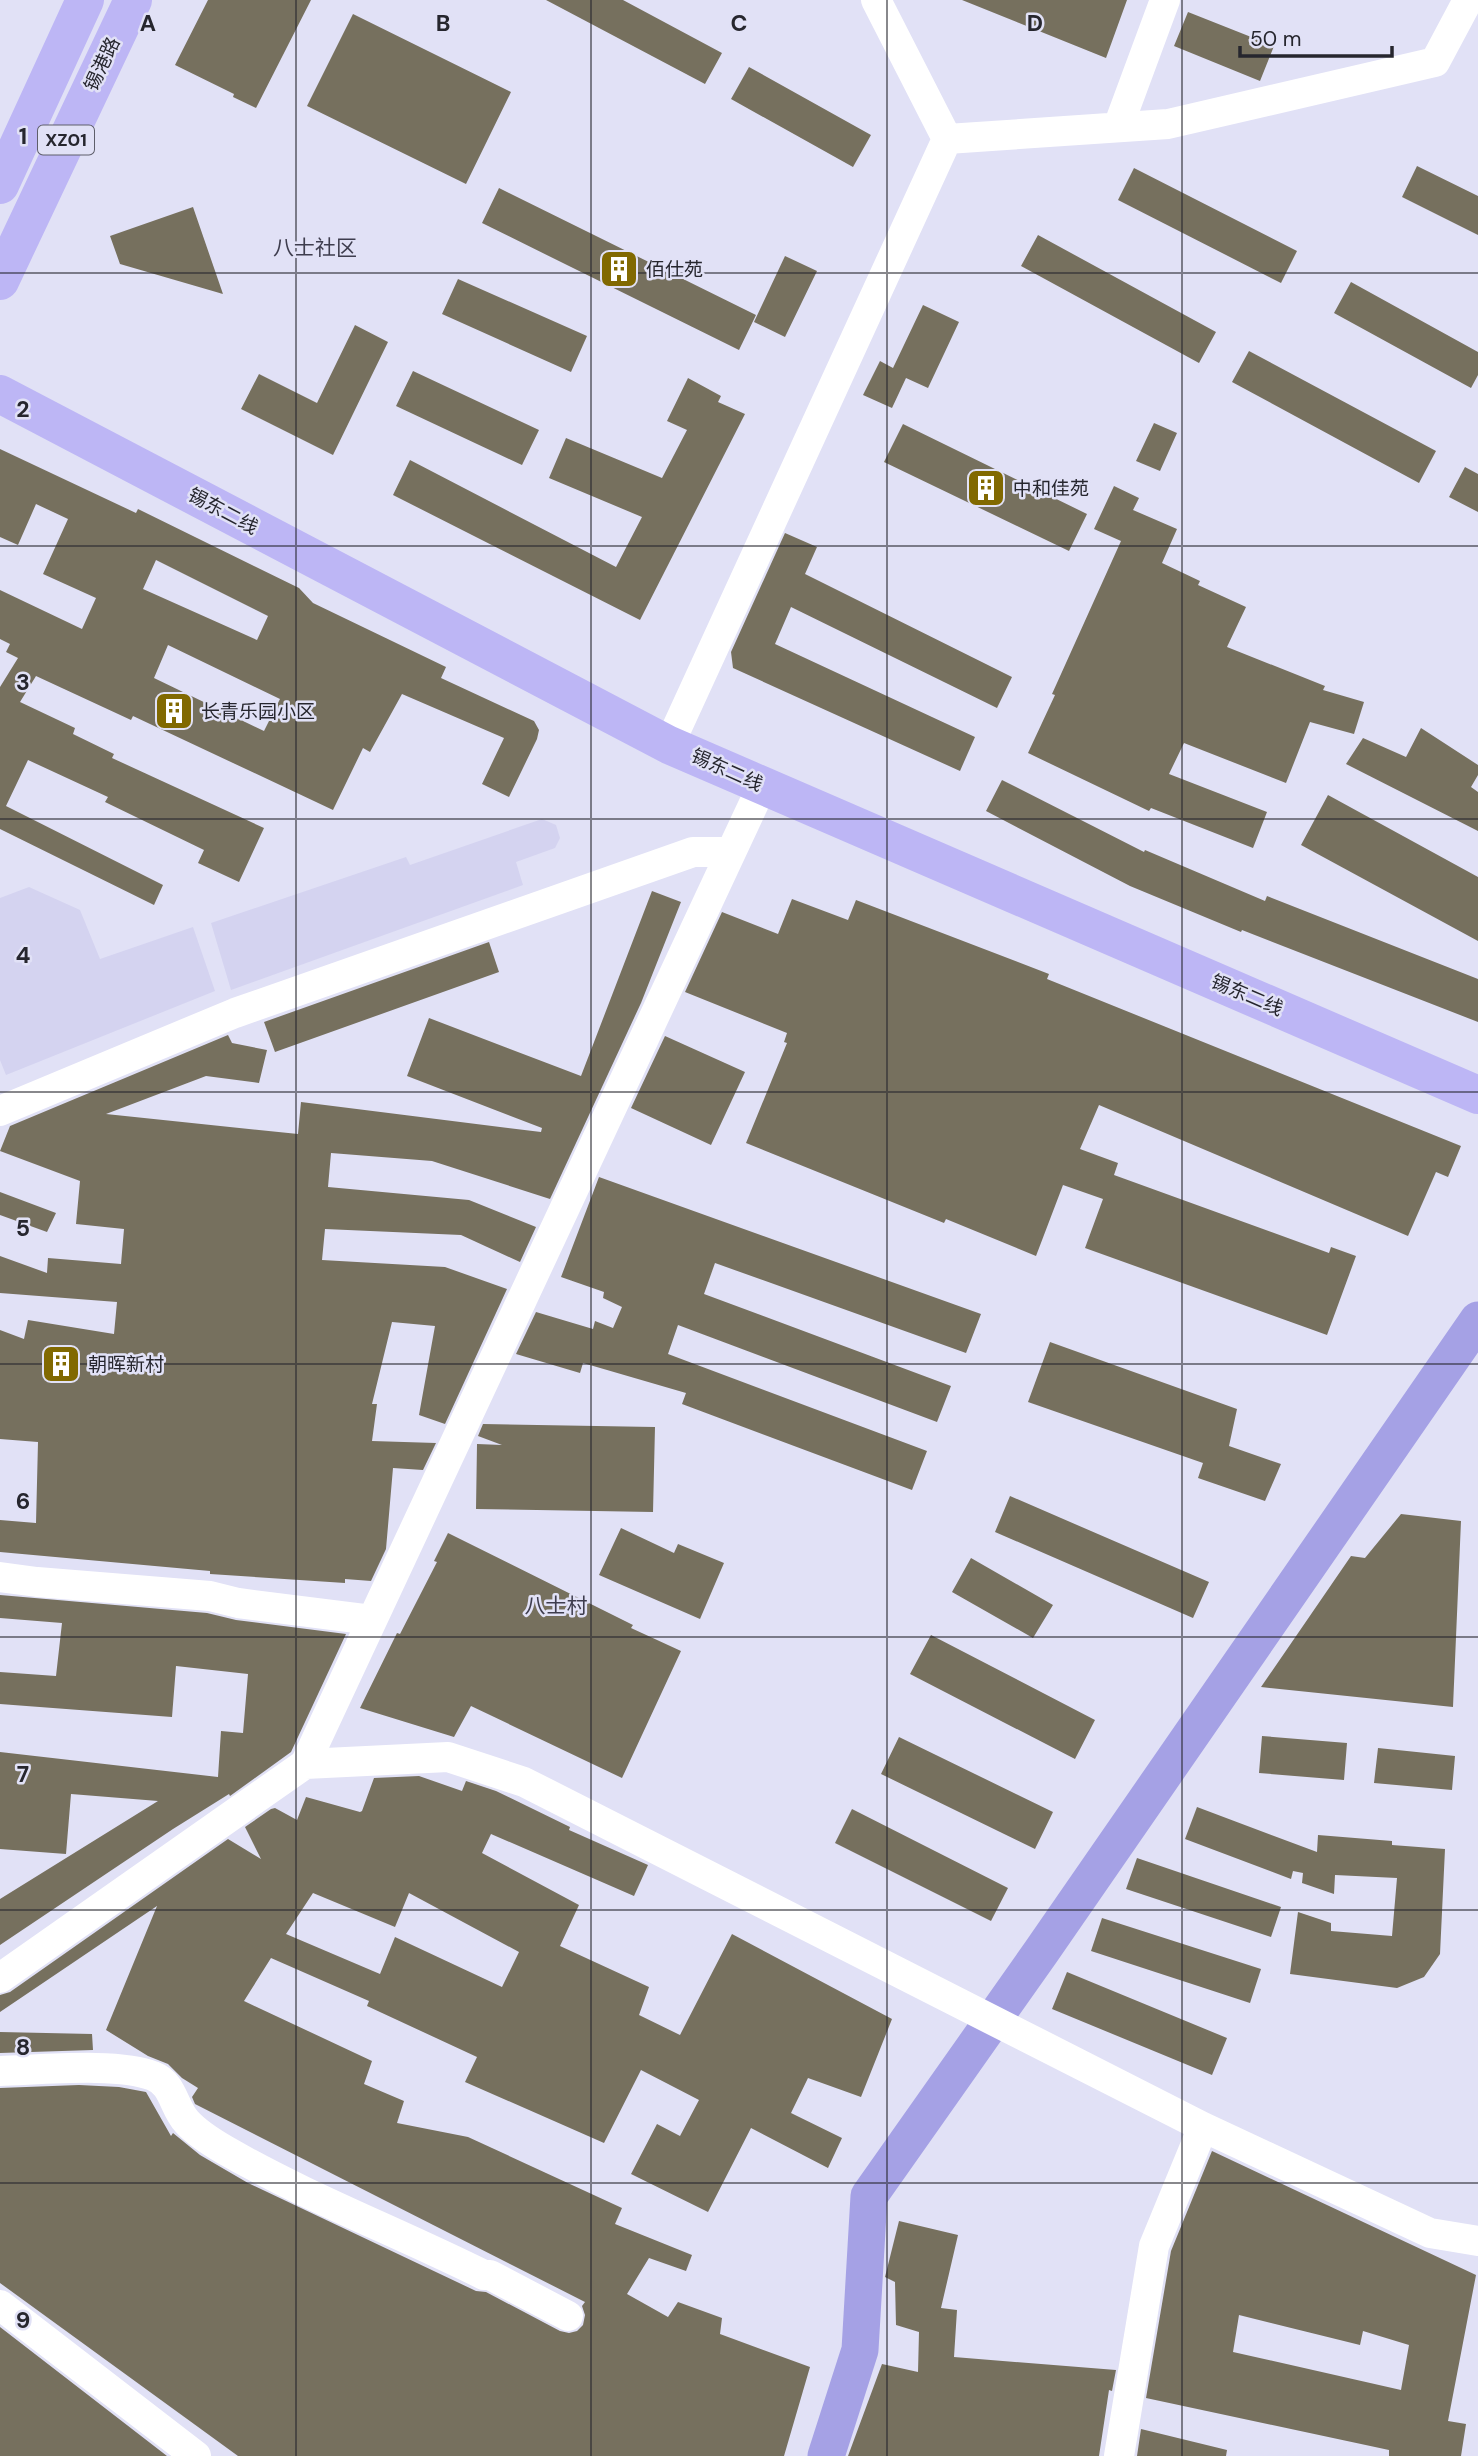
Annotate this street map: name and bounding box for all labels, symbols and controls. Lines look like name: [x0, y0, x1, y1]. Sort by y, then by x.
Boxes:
text: A: [140, 8, 156, 38]
text: B: [436, 8, 450, 38]
text: C: [731, 8, 747, 38]
text: D: [1027, 8, 1043, 38]
scale bar: [1240, 14, 1392, 58]
text: 50 m: [1250, 25, 1301, 53]
street label: 锡港路: [79, 33, 125, 95]
text: 1: [19, 121, 27, 151]
road number: XZ01: [38, 125, 94, 154]
district label: 八士社区: [273, 234, 357, 262]
building icon: 佰仕苑: [598, 248, 640, 290]
place label: 佰仕苑: [646, 257, 703, 282]
text: 2: [16, 394, 30, 424]
building icon: 中和佳苑: [965, 467, 1007, 509]
place label: 中和佳苑: [1013, 476, 1089, 501]
street label: 锡东二线: [184, 482, 262, 540]
text: 3: [16, 667, 30, 697]
building icon: 长青乐园小区: [153, 690, 195, 732]
place label: 长青乐园小区: [201, 699, 315, 724]
street label: 锡东二线: [687, 743, 767, 797]
text: 4: [16, 940, 31, 970]
street label: 锡东二线: [1207, 969, 1287, 1021]
text: 5: [16, 1213, 30, 1243]
building icon: 朝晖新村: [40, 1343, 82, 1385]
place label: 朝晖新村: [88, 1352, 164, 1377]
text: 6: [16, 1486, 30, 1516]
district label: 八士村: [525, 1592, 588, 1620]
text: 7: [17, 1759, 29, 1789]
text: 8: [16, 2032, 30, 2062]
text: 9: [16, 2305, 30, 2335]

